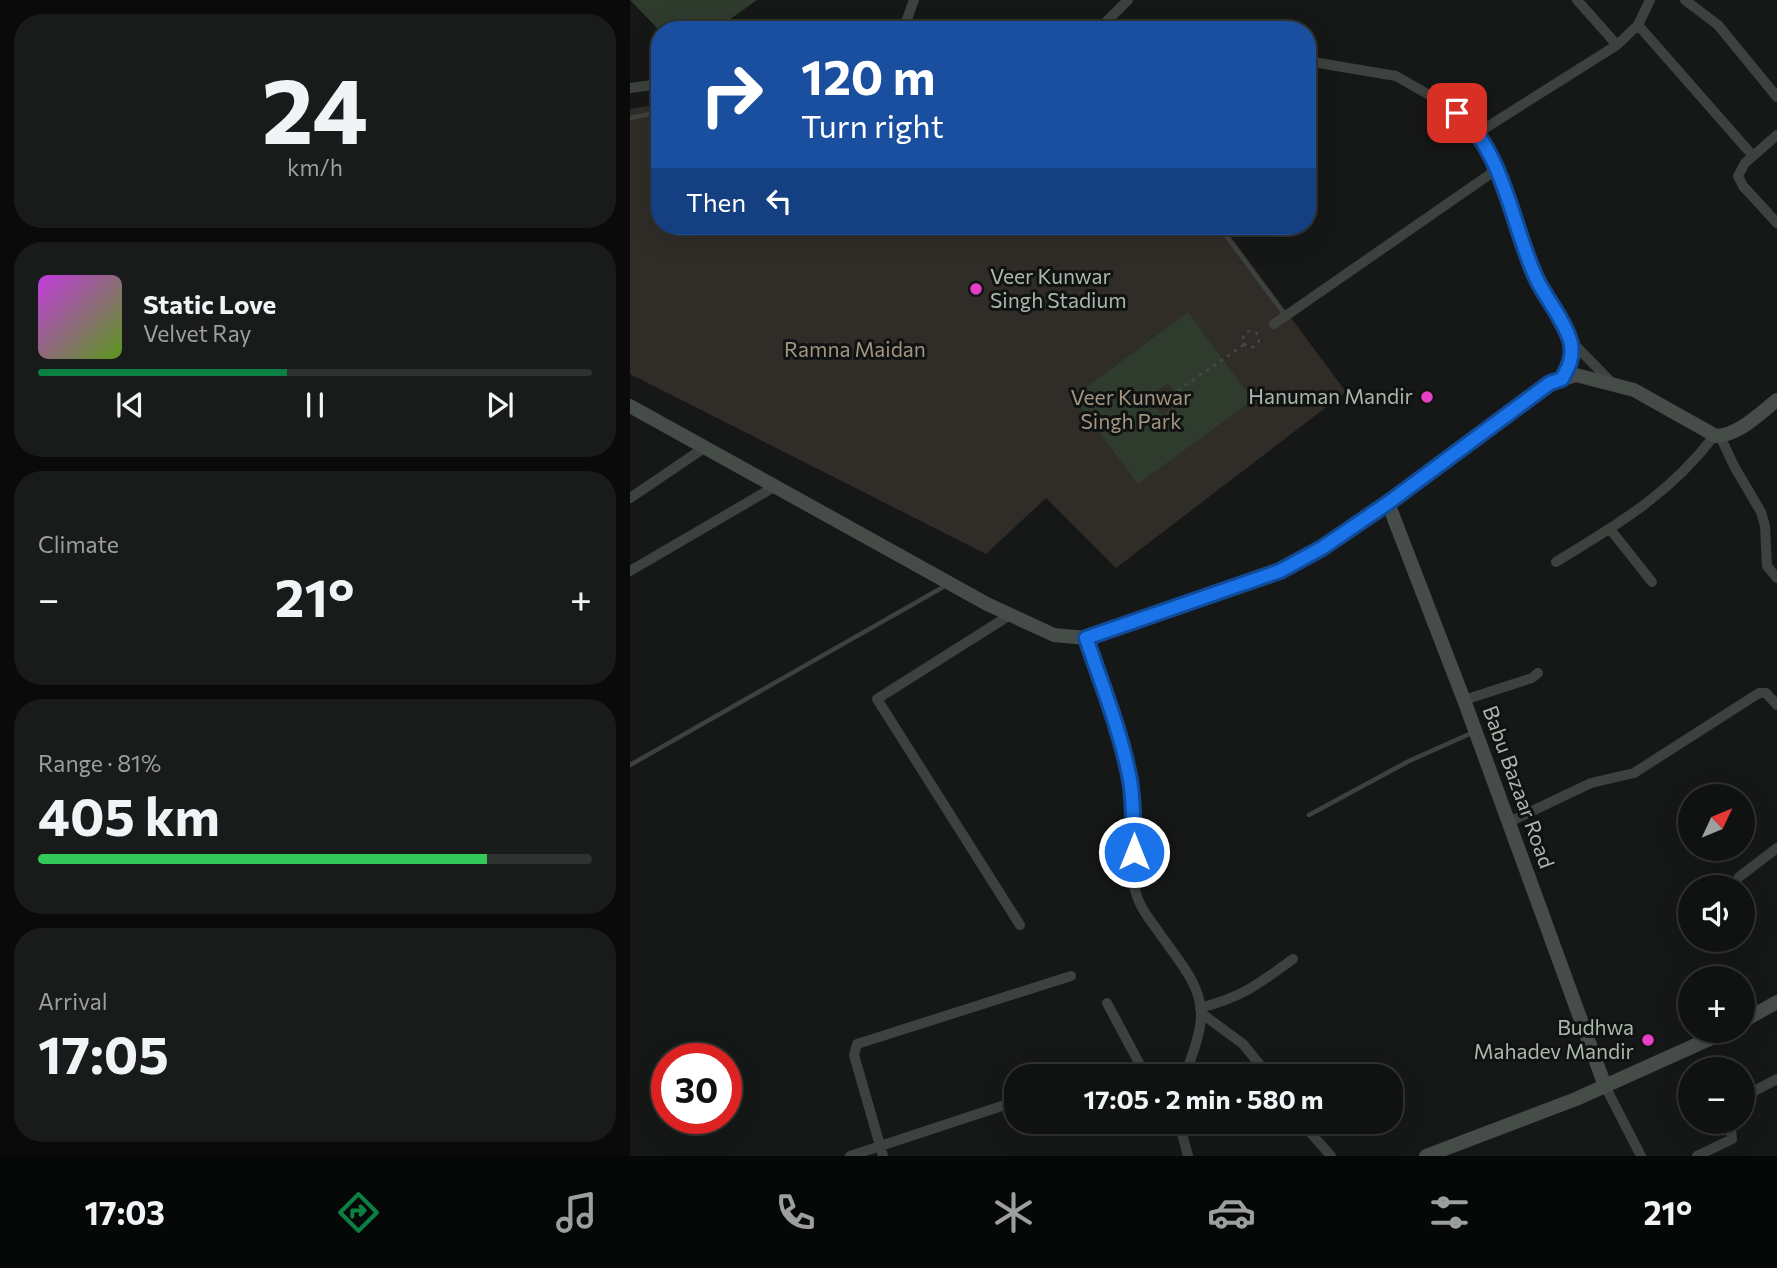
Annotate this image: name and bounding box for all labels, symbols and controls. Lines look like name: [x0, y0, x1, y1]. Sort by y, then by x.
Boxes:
text: 120 m: [801, 45, 935, 105]
icon: right: [686, 49, 777, 140]
text: 24: [262, 51, 368, 163]
pin: [1427, 83, 1487, 143]
icon: arrive: [1438, 94, 1476, 132]
text: Turn right: [801, 105, 944, 145]
text: km/h: [287, 153, 343, 181]
icon: left: [760, 182, 798, 220]
text: Then: [686, 186, 746, 217]
place label: Veer Kunwar Singh Stadium: [990, 263, 1126, 312]
marker: Veer Kunwar Singh Stadium: [968, 281, 984, 297]
text: Static Love: [143, 288, 276, 319]
text: Velvet Ray: [143, 319, 251, 347]
park label: Ramna Maidan: [784, 336, 926, 361]
place label: Hanuman Mandir: [1248, 383, 1413, 408]
park label: Veer Kunwar Singh Park: [1071, 384, 1191, 433]
icon: previous: [111, 386, 149, 424]
icon: pause: [296, 386, 334, 424]
icon: next: [481, 386, 519, 424]
marker: Hanuman Mandir: [1419, 389, 1435, 405]
text: Climate: [38, 530, 119, 558]
text: 21°: [275, 564, 354, 628]
text: −: [38, 574, 60, 621]
text: +: [570, 574, 592, 621]
street label: Babu Bazaar Road: [1478, 702, 1560, 871]
text: Range · 81%: [38, 749, 161, 777]
text: 405 km: [38, 783, 220, 847]
north arrow: [1678, 784, 1755, 861]
map controls: [1678, 784, 1755, 1134]
position arrow: [1097, 815, 1171, 889]
button: sound: [1678, 875, 1755, 952]
button: +: [1678, 966, 1755, 1043]
text: Arrival: [38, 987, 108, 1015]
place label: Budhwa Mahadev Mandir: [1474, 1014, 1634, 1063]
text: 17:05: [38, 1021, 169, 1085]
marker: Budhwa Mahadev Mandir: [1640, 1032, 1656, 1048]
speed limit sign: 30: [651, 1043, 742, 1134]
button: −: [1678, 1057, 1755, 1134]
text: 17:05 · 2 min · 580 m: [1084, 1083, 1323, 1114]
icon: directions: [334, 1188, 383, 1237]
icon: music: [552, 1188, 601, 1237]
icon: phone: [771, 1188, 820, 1237]
icon: climate: [989, 1188, 1038, 1237]
icon: car: [1207, 1188, 1256, 1237]
icon: filters: [1425, 1188, 1474, 1237]
text: 17:03: [85, 1192, 165, 1232]
text: 21°: [1643, 1192, 1692, 1232]

